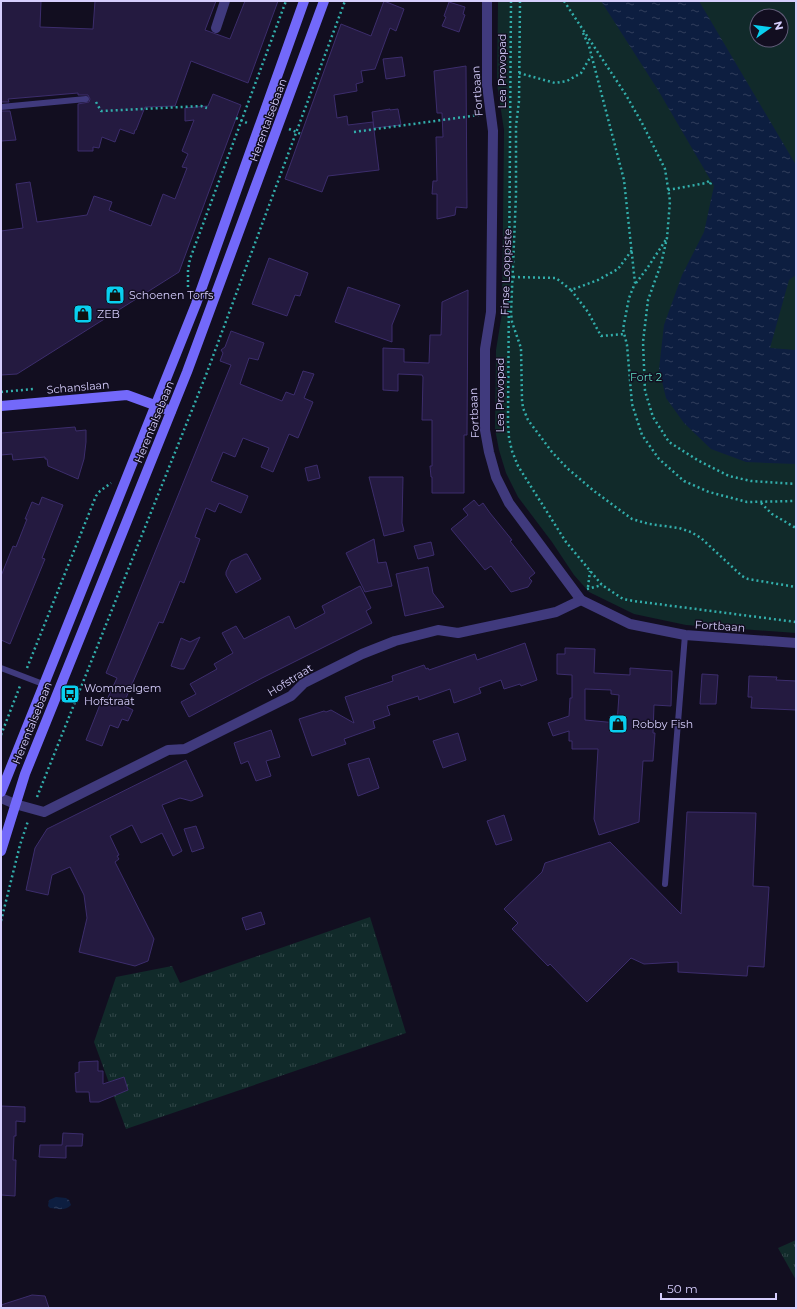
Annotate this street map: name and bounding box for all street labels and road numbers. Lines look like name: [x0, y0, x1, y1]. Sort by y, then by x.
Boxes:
street label: Lea Provopad: [495, 34, 509, 108]
street label: Fortbaan: [468, 65, 486, 117]
street label: Herentalsebaan: [246, 77, 290, 163]
street label: Finse Looppiste: [497, 228, 515, 316]
street label: Lea Provopad: [493, 358, 507, 432]
street label: Schanslaan: [46, 377, 110, 397]
street label: Herentalsebaan: [131, 379, 177, 465]
street label: Fortbaan: [466, 387, 482, 439]
street label: Fortbaan: [694, 617, 746, 635]
street label: Hofstraat: [265, 660, 316, 699]
street label: Herentalsebaan: [9, 680, 55, 766]

